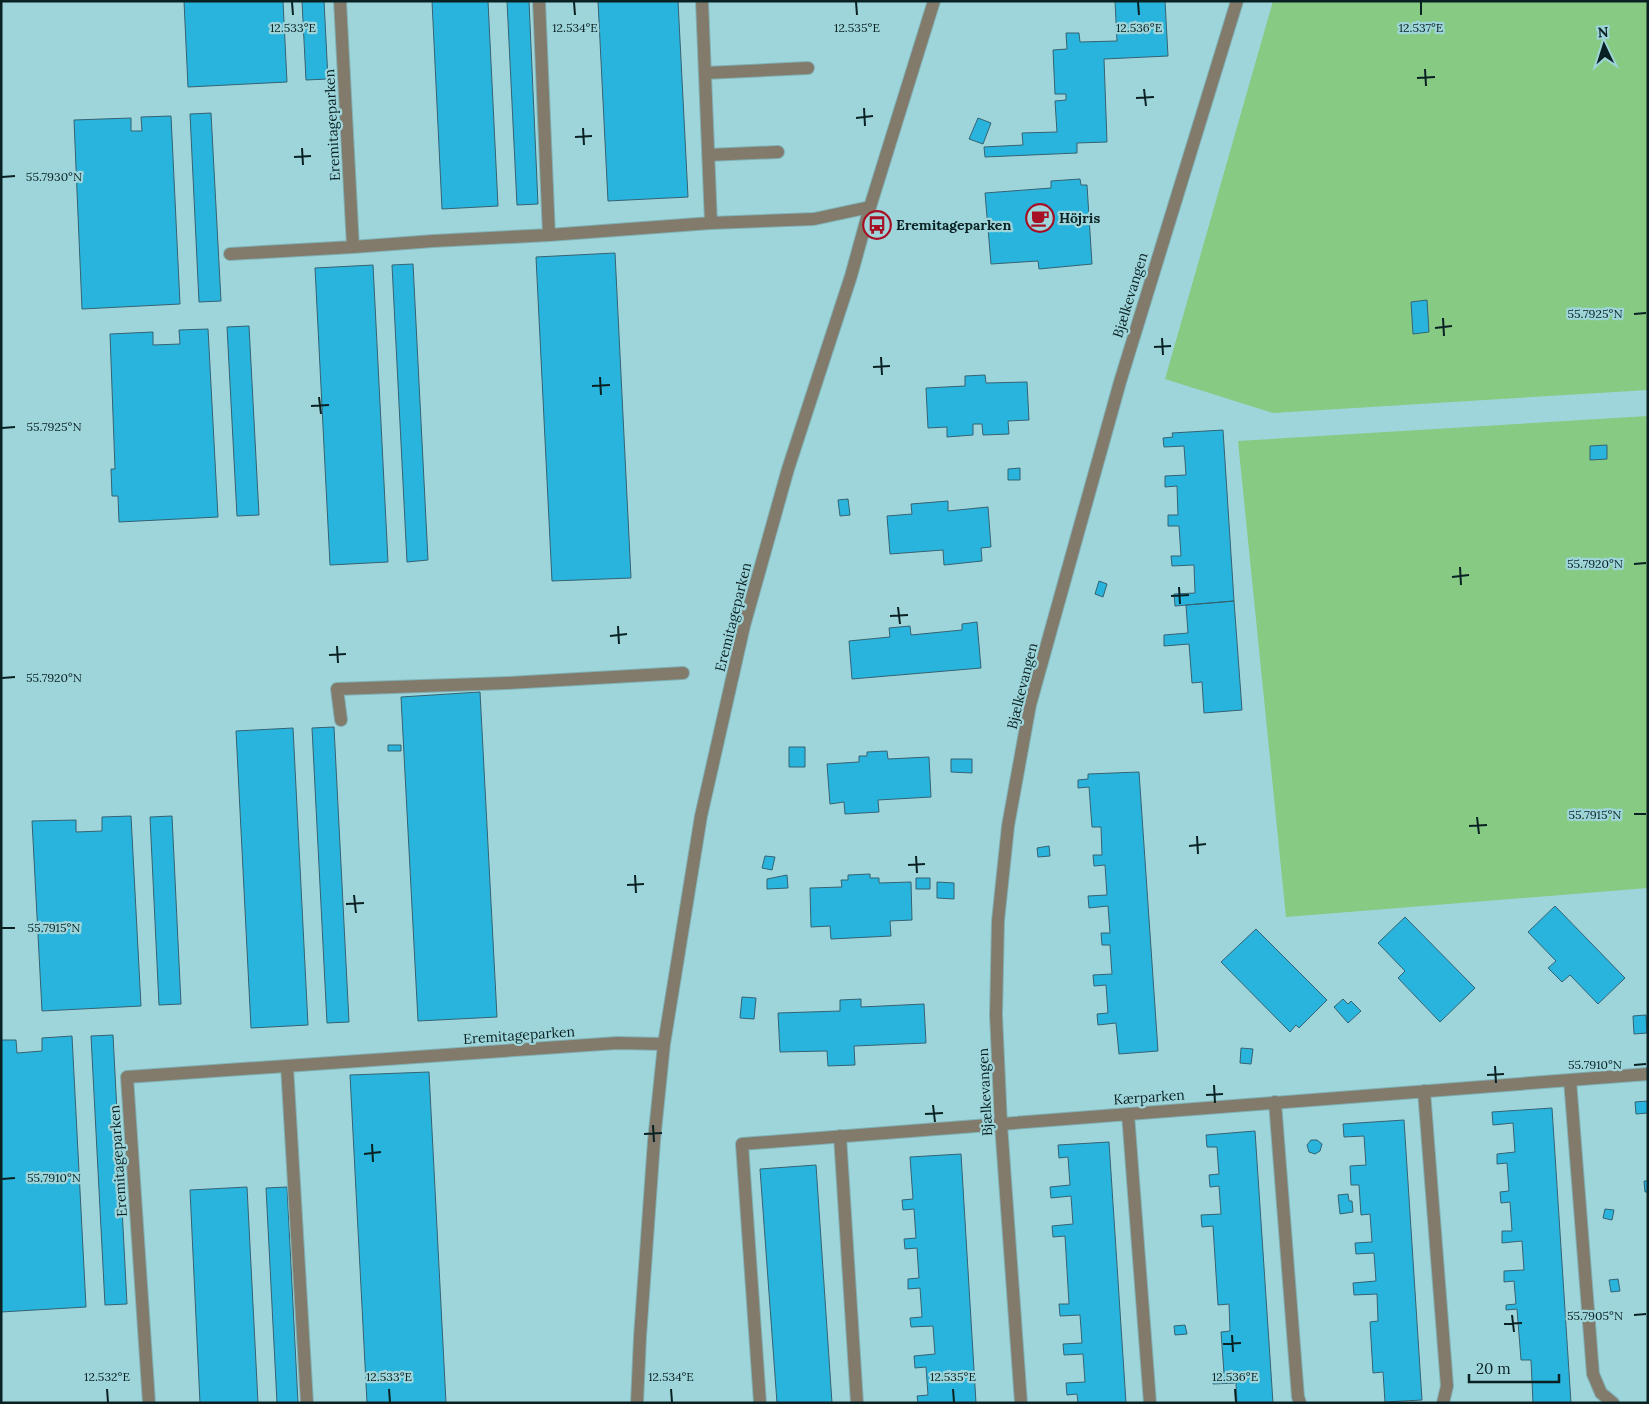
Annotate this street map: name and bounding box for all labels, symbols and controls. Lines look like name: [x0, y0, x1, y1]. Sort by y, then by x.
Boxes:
text: 12.533°E: [270, 20, 316, 35]
text: 12.534°E: [552, 20, 598, 35]
text: 12.535°E: [834, 20, 880, 35]
text: 12.536°E: [1116, 20, 1162, 35]
text: 12.537°E: [1399, 20, 1443, 35]
north arrow: [1579, 20, 1629, 70]
text: N: [1597, 23, 1609, 41]
street label: Eremitageparken: [320, 68, 344, 181]
text: 55.7930°N: [26, 169, 82, 184]
cafe icon: Höjris: [1025, 203, 1055, 233]
place label: Höjris: [1059, 209, 1100, 227]
bus stop icon: Eremitageparken: [862, 210, 892, 240]
place label: Eremitageparken: [896, 216, 1011, 234]
street label: Bjælkevangen: [1108, 250, 1152, 340]
text: 55.7925°N: [1567, 306, 1623, 321]
text: 55.7925°N: [26, 419, 82, 434]
text: 55.7920°N: [1567, 556, 1623, 571]
street label: Eremitageparken: [711, 560, 755, 673]
street label: Bjælkevangen: [1003, 641, 1042, 731]
text: 55.7920°N: [26, 670, 82, 685]
text: 55.7915°N: [1568, 807, 1622, 822]
text: 55.7915°N: [27, 920, 81, 935]
street label: Eremitageparken: [463, 1022, 576, 1048]
street label: Bjælkevangen: [974, 1047, 996, 1137]
text: 55.7910°N: [1568, 1057, 1622, 1072]
street label: Kærparken: [1113, 1085, 1186, 1108]
street label: Eremitageparken: [105, 1104, 131, 1217]
text: 55.7910°N: [27, 1170, 81, 1185]
text: 55.7905°N: [1567, 1308, 1623, 1323]
scale bar: [1469, 1352, 1559, 1384]
text: 20 m: [1476, 1359, 1511, 1378]
text: 12.532°E: [84, 1369, 130, 1384]
text: 12.533°E: [366, 1369, 412, 1384]
text: 12.534°E: [648, 1369, 694, 1384]
text: 12.535°E: [930, 1369, 976, 1384]
text: 12.536°E: [1212, 1369, 1258, 1384]

